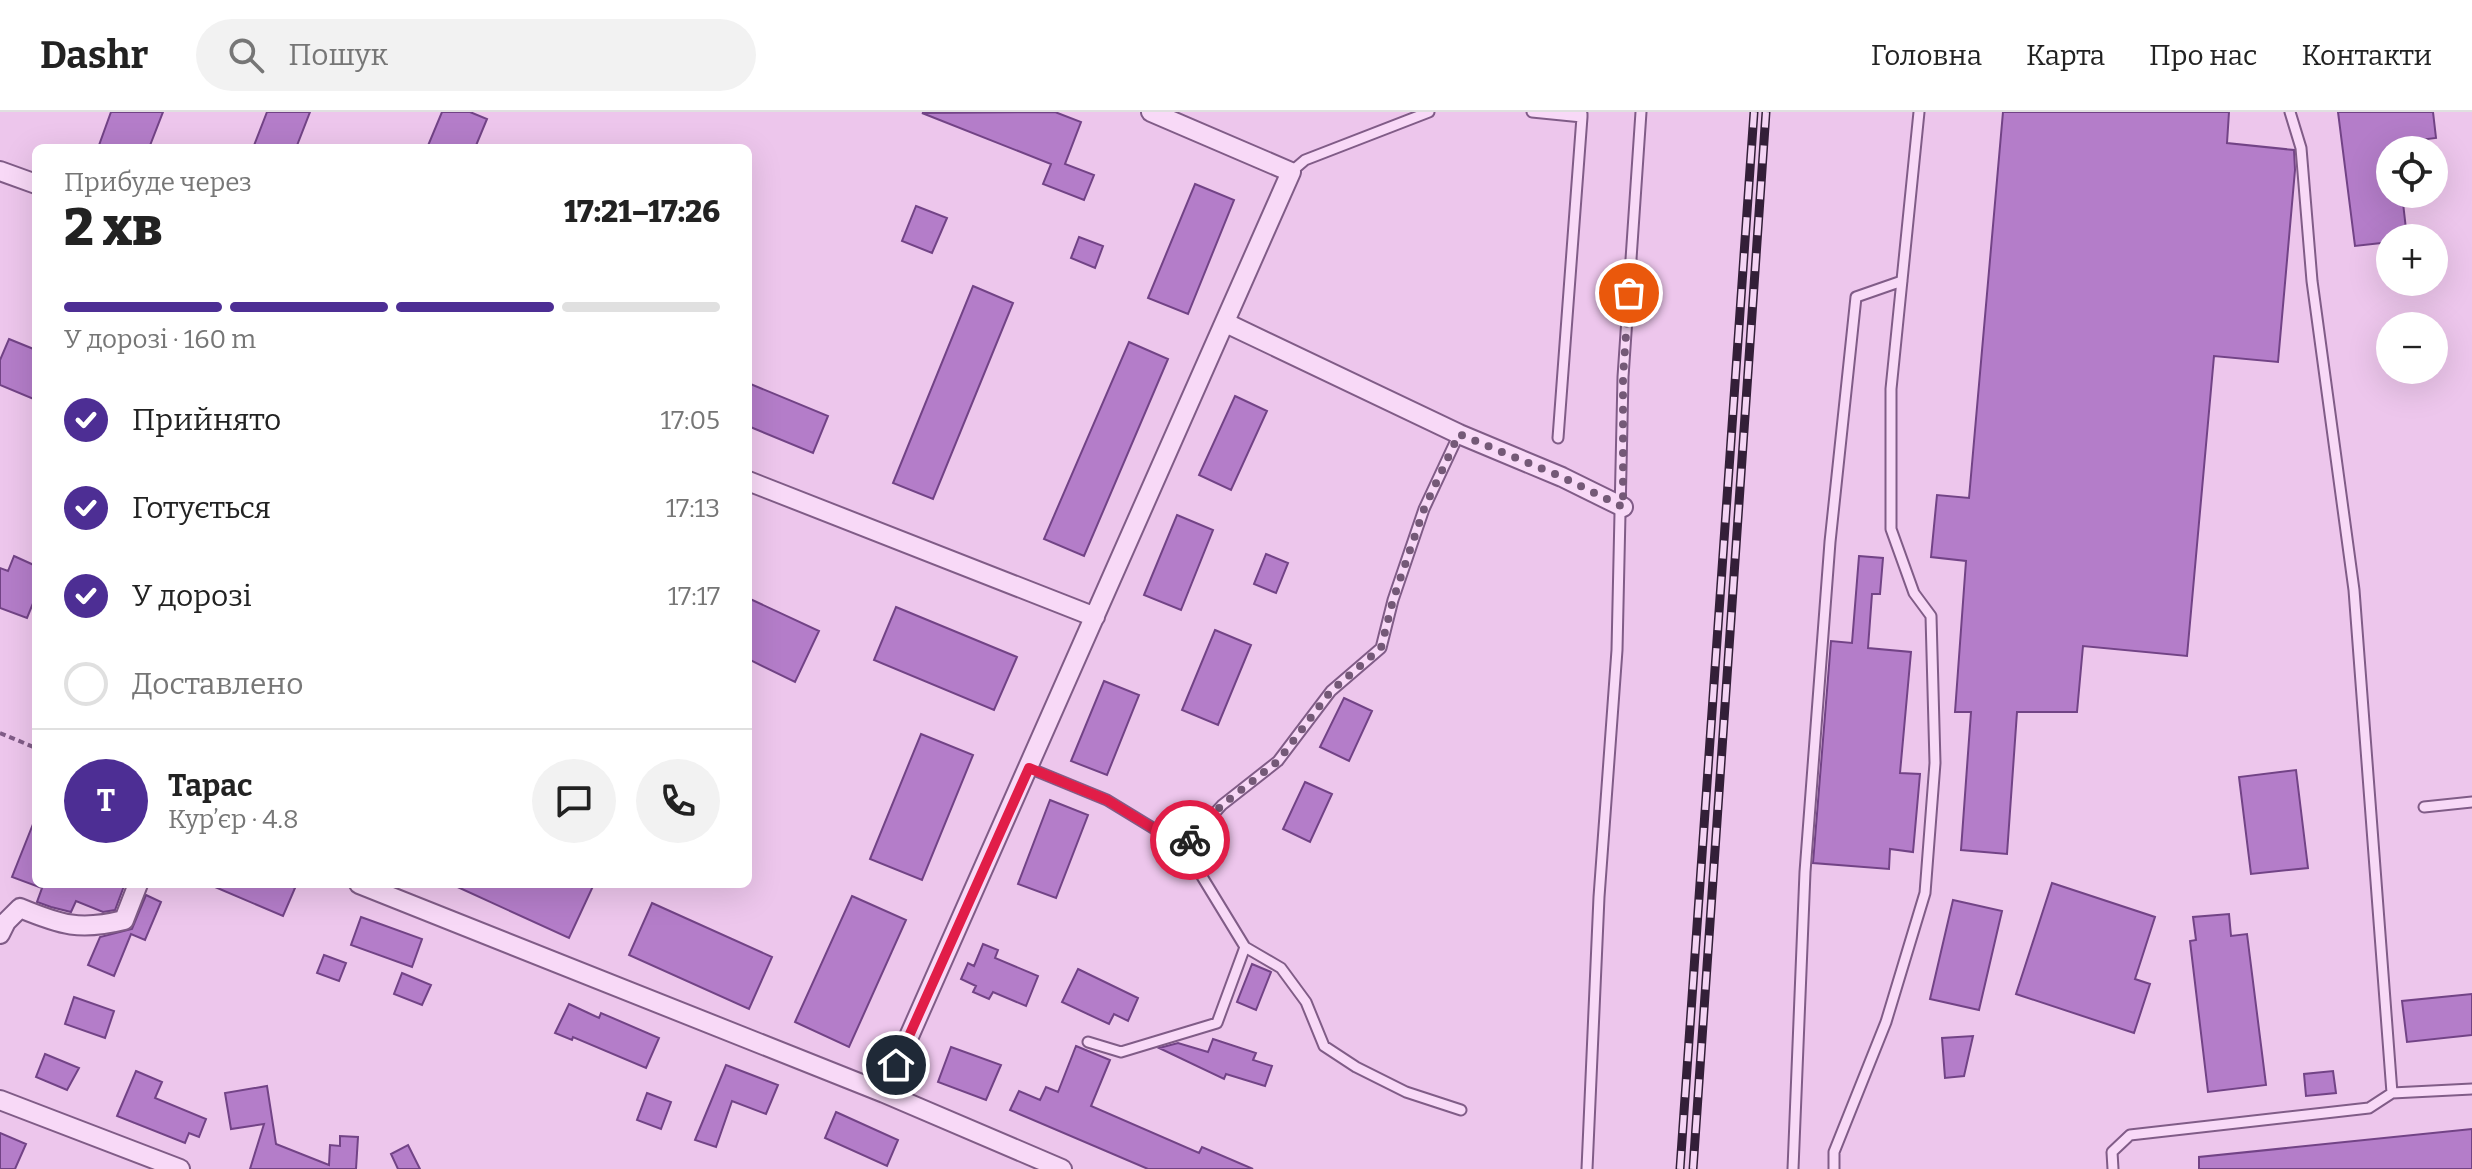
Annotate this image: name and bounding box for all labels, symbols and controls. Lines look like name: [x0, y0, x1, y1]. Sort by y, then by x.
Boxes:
search box: [196, 19, 756, 91]
text: Dashr: [40, 32, 148, 78]
icon: search: [224, 33, 268, 77]
text: Пошук: [288, 37, 388, 73]
text: Головна: [1871, 39, 1982, 72]
text: Карта: [2026, 39, 2105, 72]
text: Про нас: [2149, 39, 2257, 72]
text: Контакти: [2301, 39, 2432, 72]
map controls: [2376, 136, 2448, 384]
button: locate: [2376, 136, 2448, 208]
text: Прибуде через: [64, 167, 252, 198]
text: 17:21–17:26: [564, 194, 720, 230]
text: 2 хв: [64, 196, 162, 259]
button: +: [2376, 224, 2448, 296]
pin: [1595, 259, 1663, 327]
icon: bag: [1607, 271, 1651, 315]
button: −: [2376, 312, 2448, 384]
text: У дорозі · 160 m: [64, 324, 256, 355]
icon: check: [64, 398, 108, 442]
text: Прийнято: [132, 402, 281, 438]
text: 17:05: [661, 405, 720, 436]
icon: check: [64, 486, 108, 530]
text: Готується: [132, 490, 271, 526]
text: 17:13: [666, 493, 720, 524]
icon: check: [64, 574, 108, 618]
text: У дорозі: [132, 578, 252, 614]
text: 17:17: [668, 581, 720, 612]
text: Доставлено: [132, 666, 303, 702]
button: chat: [532, 759, 616, 843]
button: phone: [636, 759, 720, 843]
text: Тарас: [168, 768, 253, 804]
text: Т: [97, 783, 115, 819]
courier: [1150, 800, 1230, 880]
text: Кур’єр · 4.8: [168, 804, 299, 835]
icon: bike: [1168, 818, 1212, 862]
pin: [862, 1031, 930, 1099]
icon: home: [874, 1043, 918, 1087]

